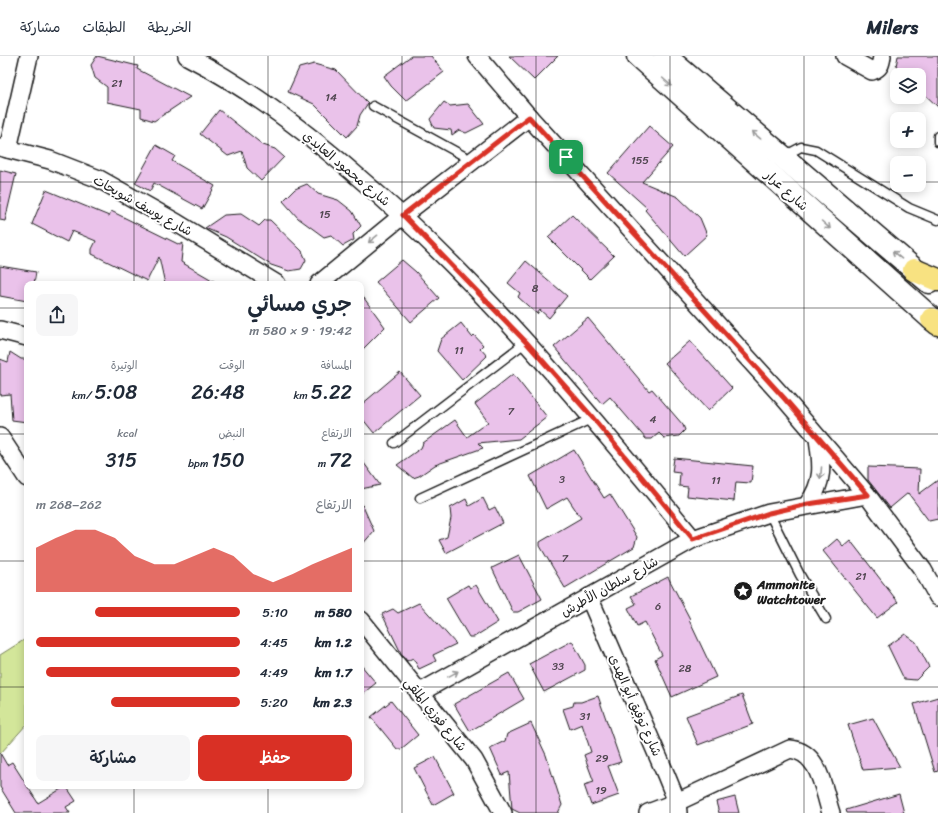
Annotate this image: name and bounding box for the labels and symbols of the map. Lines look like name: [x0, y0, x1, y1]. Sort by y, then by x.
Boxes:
house number: 21: [111, 74, 123, 93]
one-way arrow: [662, 77, 672, 87]
house number: 14: [325, 88, 337, 107]
street label: شارع محمود العابدي: [298, 125, 396, 212]
one-way arrow: [750, 130, 761, 139]
pin: [549, 140, 583, 174]
house number: 155: [631, 151, 649, 170]
street label: شارع عرار: [759, 163, 814, 217]
street label: شارع يوسف شويحات: [89, 169, 197, 242]
house number: 15: [319, 205, 331, 224]
one-way arrow: [821, 220, 832, 229]
one-way arrow: [368, 235, 378, 244]
one-way arrow: [892, 251, 903, 260]
house number: 8: [532, 279, 539, 298]
house number: 11: [454, 341, 464, 360]
house number: 7: [508, 402, 515, 421]
house number: 4: [650, 410, 657, 429]
one-way arrow: [817, 466, 824, 479]
house number: 3: [559, 470, 565, 489]
house number: 11: [711, 471, 721, 490]
house number: 7: [562, 549, 569, 568]
street label: شارع سلطان الأطرش: [556, 550, 662, 623]
house number: 21: [855, 567, 867, 586]
place label: Ammonite Watchtower: [756, 573, 827, 611]
place icon: Ammonite Watchtower: [732, 580, 754, 602]
house number: 6: [655, 597, 661, 616]
street label: شارع توفيق أبو الهدى: [603, 650, 668, 760]
house number: 33: [552, 657, 564, 676]
house number: 28: [679, 659, 692, 678]
one-way arrow: [447, 669, 459, 677]
street label: شارع فوزي الملقي: [398, 672, 473, 757]
house number: 31: [580, 707, 591, 726]
house number: 29: [595, 749, 609, 768]
house number: 19: [595, 781, 607, 800]

